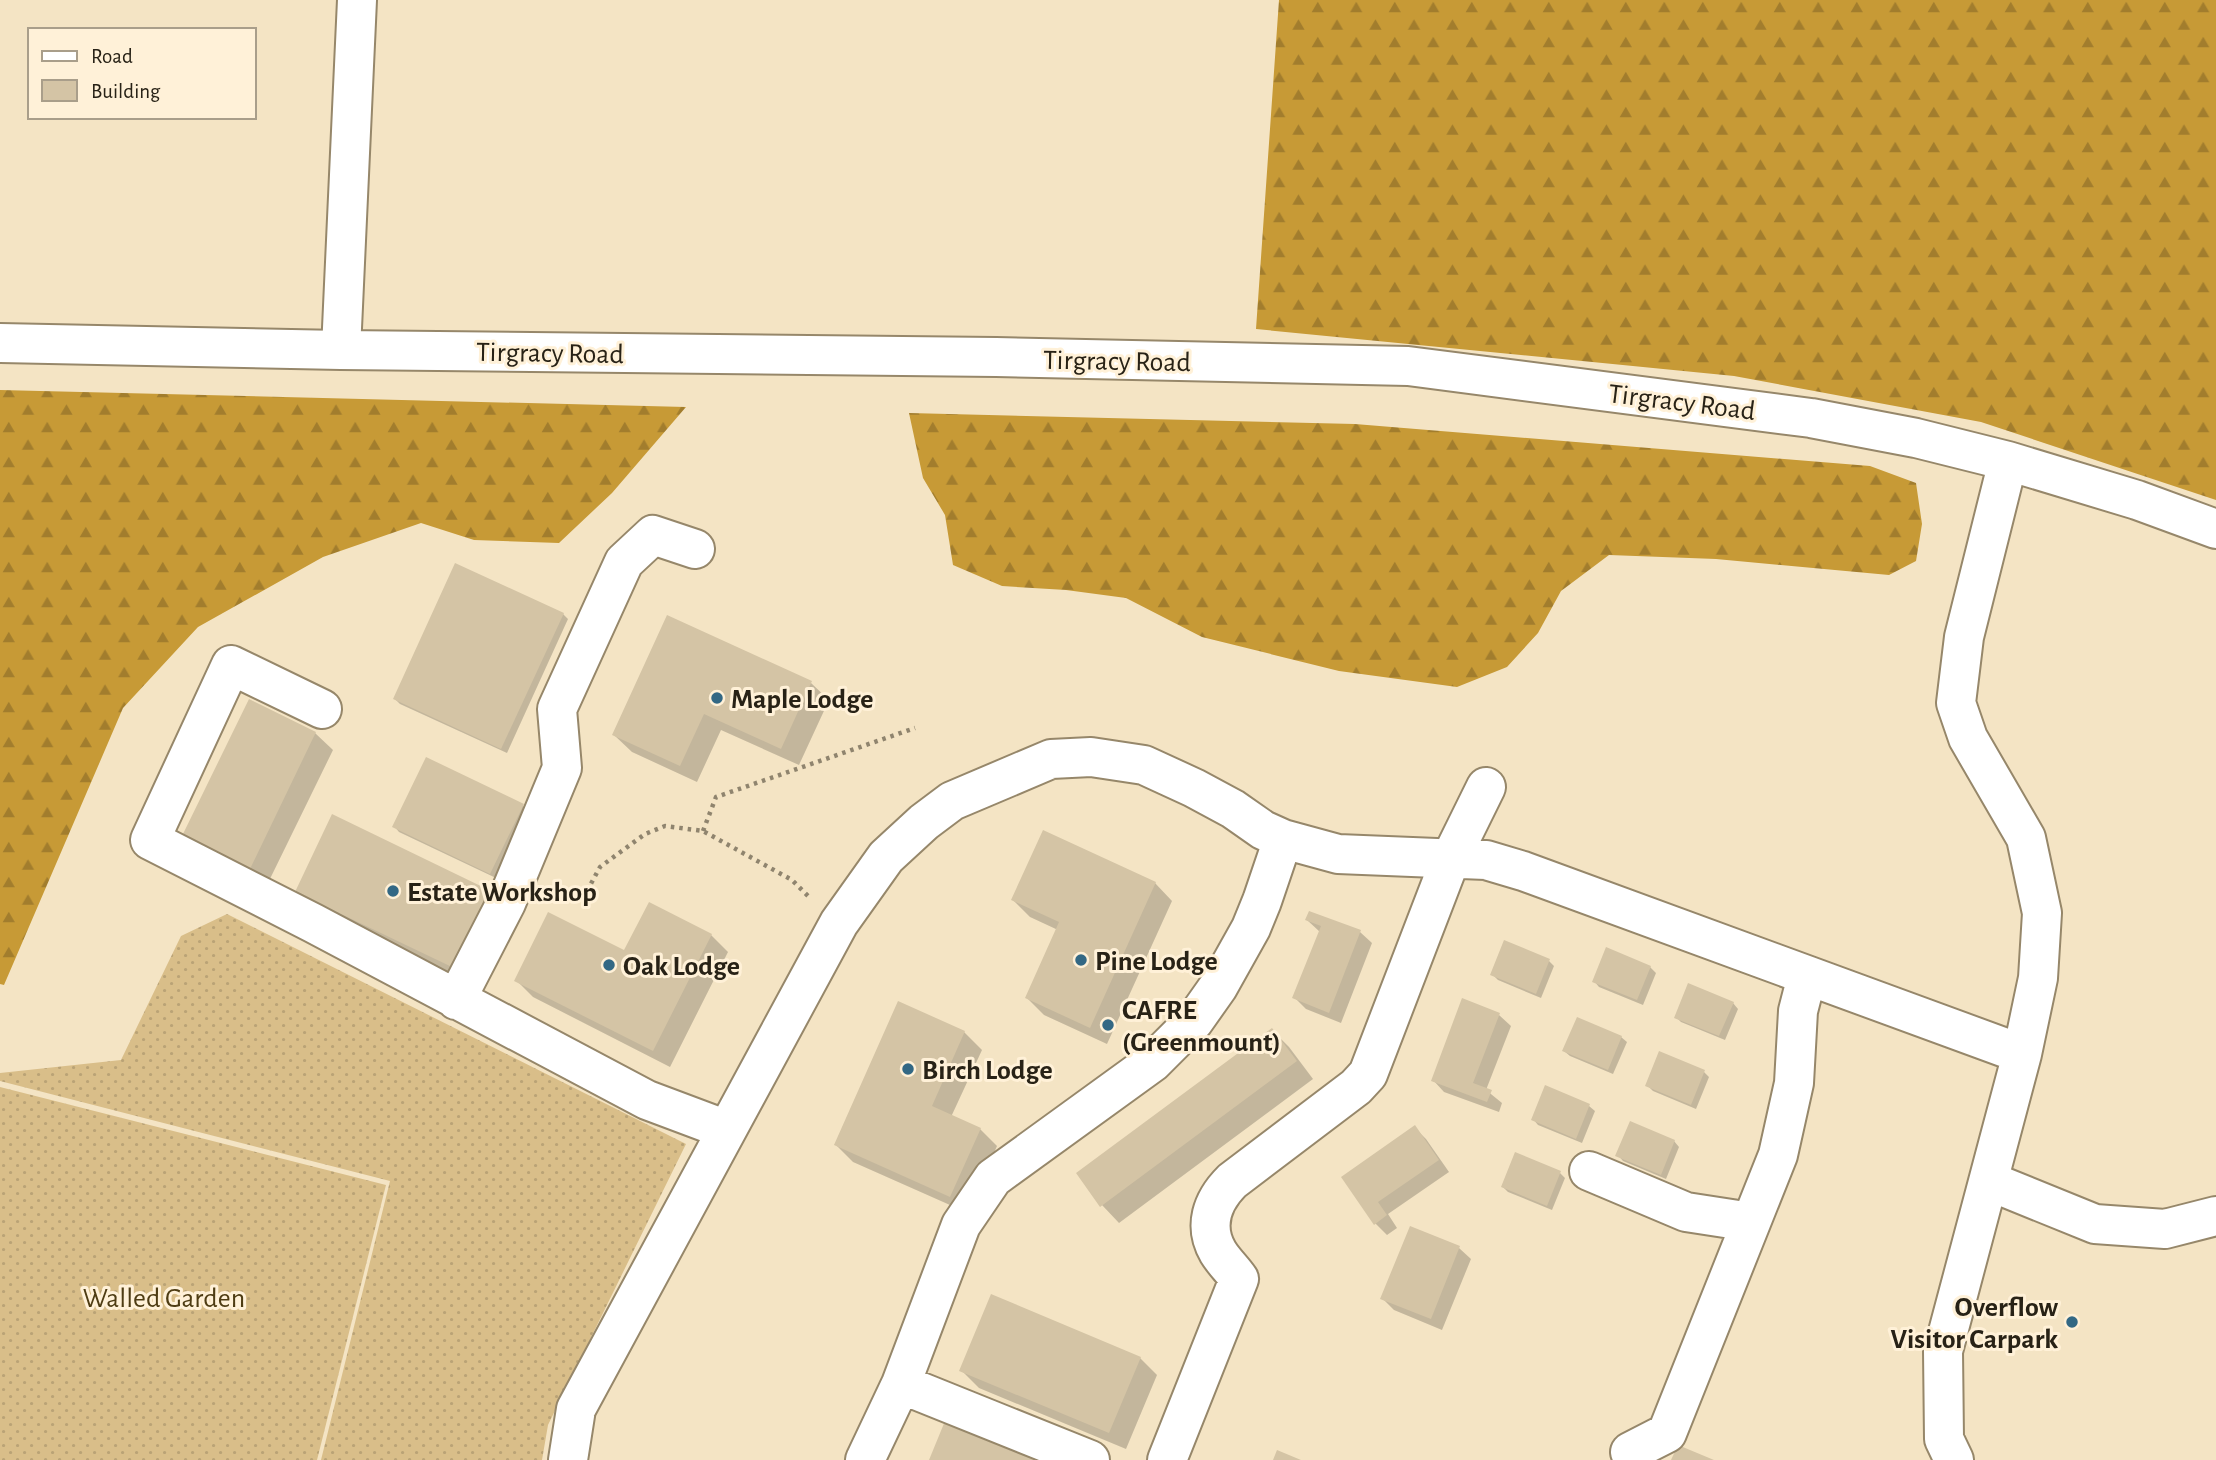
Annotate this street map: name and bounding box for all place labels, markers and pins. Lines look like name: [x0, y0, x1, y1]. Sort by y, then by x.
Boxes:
place label: Maple Lodge: [731, 686, 873, 714]
marker: Maple Lodge: [709, 690, 725, 706]
place label: Estate Workshop: [407, 879, 597, 907]
marker: Estate Workshop: [385, 883, 401, 899]
place label: Pine Lodge: [1095, 948, 1218, 976]
marker: Pine Lodge: [1073, 952, 1089, 968]
place label: Oak Lodge: [623, 953, 740, 981]
marker: Oak Lodge: [601, 957, 617, 973]
place label: CAFRE (Greenmount): [1122, 997, 1281, 1057]
marker: CAFRE (Greenmount): [1100, 1017, 1116, 1033]
place label: Birch Lodge: [922, 1057, 1053, 1085]
marker: Birch Lodge: [900, 1061, 916, 1077]
place label: Overflow Visitor Carpark: [1891, 1294, 2058, 1354]
marker: Overflow Visitor Carpark: [2064, 1314, 2080, 1330]

